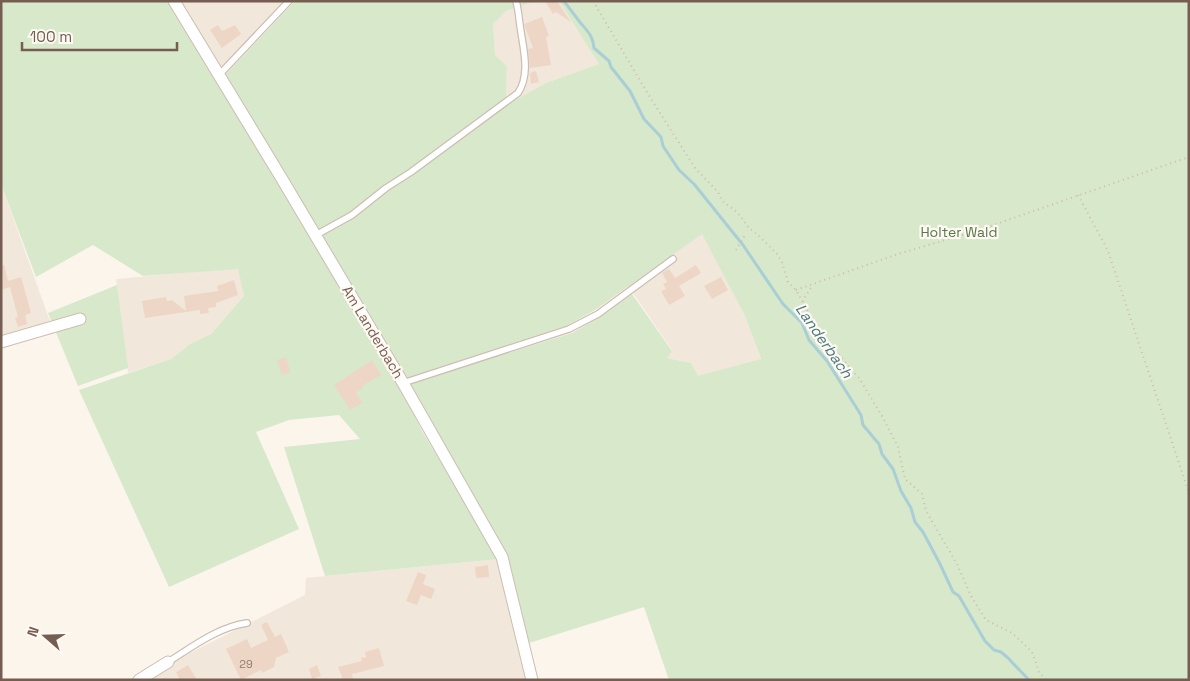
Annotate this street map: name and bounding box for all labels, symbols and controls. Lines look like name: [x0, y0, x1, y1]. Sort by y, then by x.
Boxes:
scale bar: [22, 20, 178, 52]
text: 100 m: [30, 27, 72, 46]
park label: Holter Wald: [920, 223, 998, 241]
street label: Am Landerbach: [338, 282, 408, 382]
water label: Landerbach: [792, 300, 857, 382]
north arrow: [20, 611, 70, 661]
text: N: [23, 624, 43, 639]
house number: 29: [239, 657, 253, 671]

